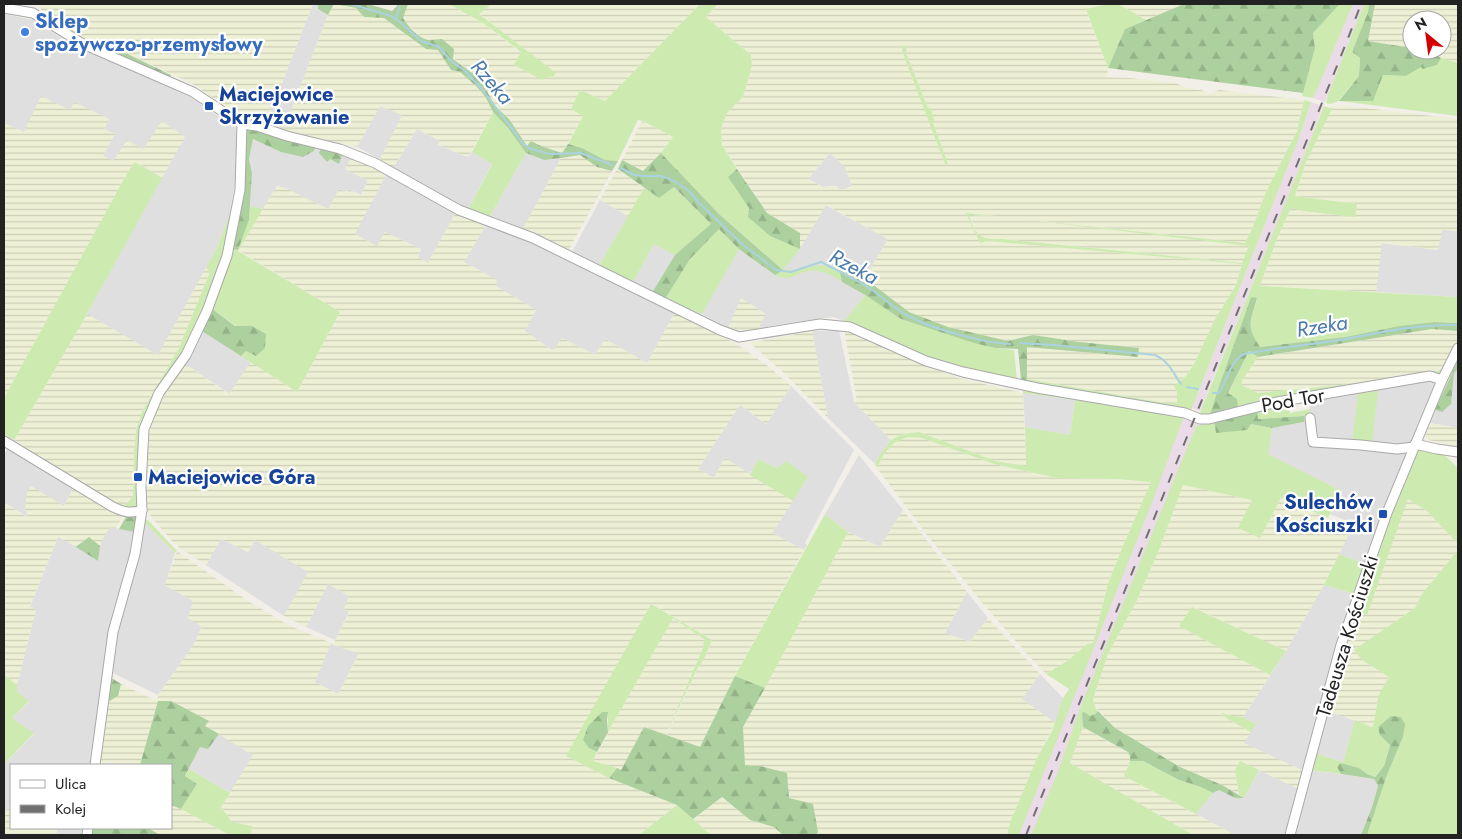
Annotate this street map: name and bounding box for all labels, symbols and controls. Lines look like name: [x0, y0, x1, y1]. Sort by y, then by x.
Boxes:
place label: Sklep spożywczo-przemysłowy: [35, 7, 263, 59]
north arrow: [1402, 10, 1452, 60]
text: N: [1411, 12, 1430, 35]
marker: Sklep spożywczo-przemysłowy: [19, 26, 31, 38]
water label: Rzeka: [464, 53, 520, 112]
place label: Maciejowice Skrzyżowanie: [219, 80, 349, 132]
marker: Maciejowice Skrzyżowanie: [203, 100, 215, 112]
water label: Rzeka: [824, 242, 884, 293]
water label: Rzeka: [1294, 307, 1350, 345]
street label: Pod Tor: [1259, 381, 1327, 420]
place label: Maciejowice Góra: [148, 463, 316, 492]
marker: Maciejowice Góra: [132, 471, 144, 483]
place label: Sulechów Kościuszki: [1275, 488, 1374, 540]
marker: Sulechów Kościuszki: [1377, 508, 1389, 520]
street label: Tadeusza Kościuszki: [1309, 551, 1386, 721]
legend: [10, 764, 172, 829]
text: Ulica: [55, 773, 86, 795]
text: Kolej: [55, 798, 86, 820]

